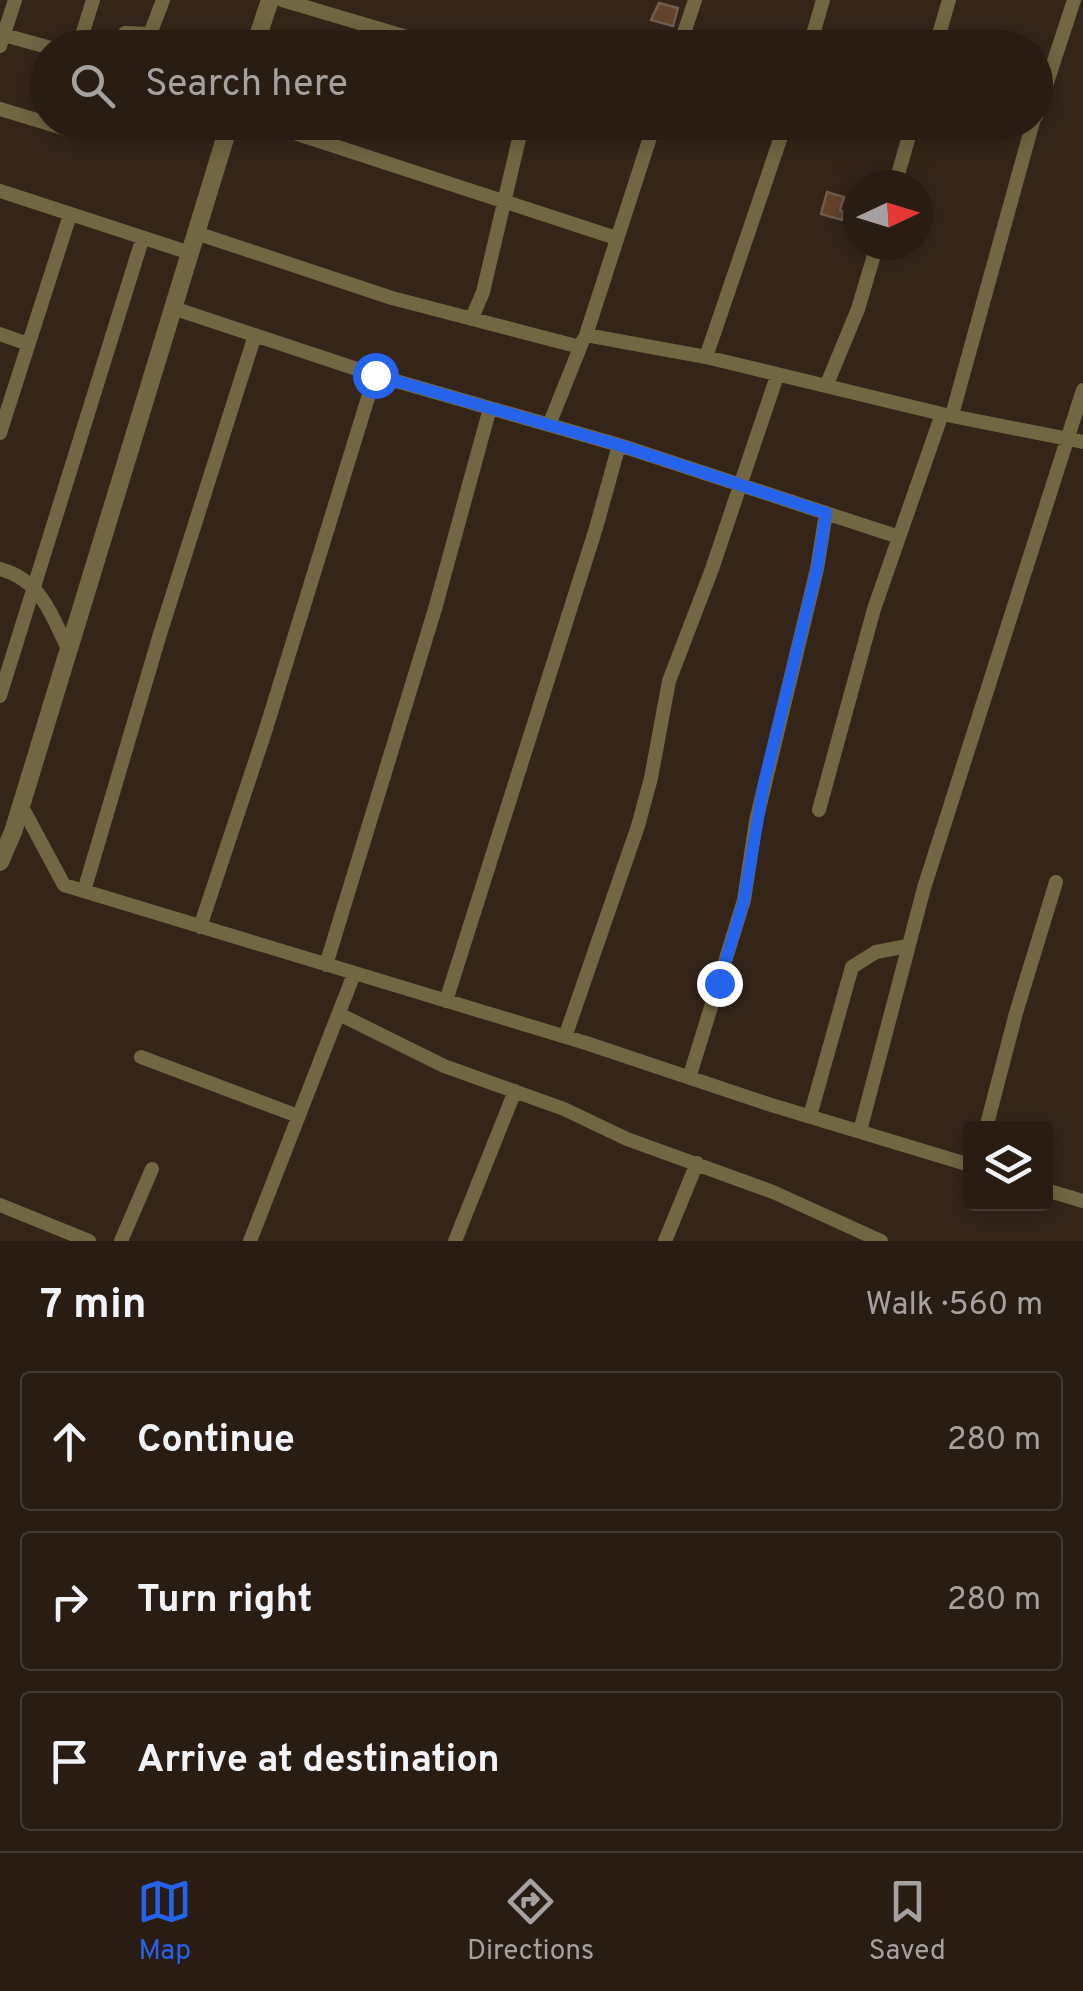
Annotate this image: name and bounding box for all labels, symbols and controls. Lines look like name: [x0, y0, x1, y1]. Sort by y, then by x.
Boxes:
search box: [30, 30, 1053, 140]
icon: search: [65, 58, 120, 113]
text: Search here: [145, 61, 348, 110]
north arrow: [843, 170, 933, 260]
route start: [353, 353, 399, 399]
route end: [697, 961, 743, 1007]
map controls: [963, 1121, 1053, 1211]
button: layers: [963, 1121, 1053, 1211]
text: 7 min: [40, 1280, 147, 1333]
text: Walk · 560 m: [866, 1286, 1043, 1326]
icon: ahead: [42, 1414, 97, 1469]
text: Continue: [137, 1417, 295, 1466]
text: 280 m: [947, 1421, 1041, 1461]
icon: right: [42, 1574, 97, 1629]
text: Turn right: [137, 1577, 312, 1626]
text: 280 m: [947, 1581, 1041, 1621]
icon: arrive: [42, 1734, 97, 1789]
text: Arrive at destination: [137, 1737, 500, 1786]
tab: Map: [137, 1874, 192, 1970]
tab: Directions: [467, 1874, 594, 1970]
tab: Saved: [869, 1874, 946, 1970]

